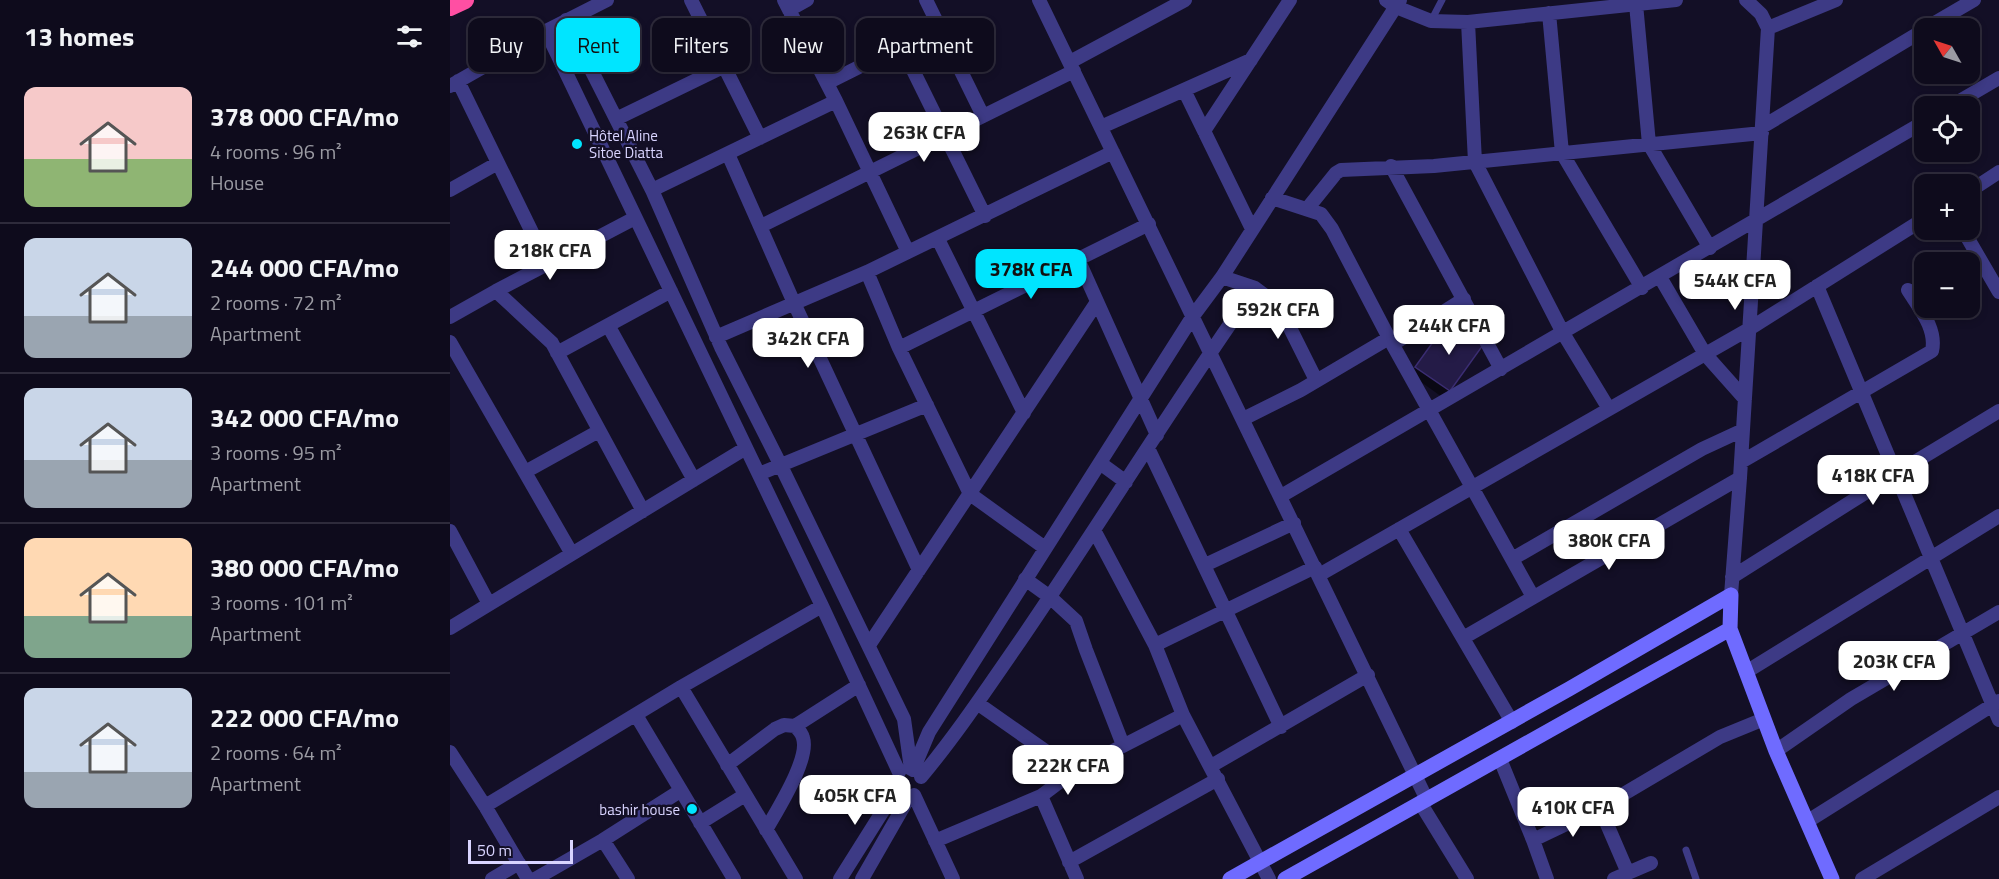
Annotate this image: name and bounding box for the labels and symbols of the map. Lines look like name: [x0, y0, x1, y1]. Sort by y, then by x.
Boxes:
north arrow: [1914, 18, 1980, 84]
pin: 263K CFA: [862, 112, 986, 163]
place label: Hôtel Aline Sitoe Diatta: [589, 124, 663, 164]
marker: Hôtel Aline Sitoe Diatta: [570, 137, 584, 151]
pin: 218K CFA: [488, 230, 612, 281]
pin: 378K CFA: [969, 249, 1093, 300]
pin: 544K CFA: [1673, 260, 1797, 311]
pin: 592K CFA: [1216, 289, 1340, 340]
pin: 244K CFA: [1387, 305, 1511, 356]
pin: 342K CFA: [746, 318, 870, 369]
pin: 418K CFA: [1811, 455, 1935, 506]
pin: 380K CFA: [1547, 520, 1671, 571]
pin: 203K CFA: [1832, 641, 1956, 692]
pin: 222K CFA: [1006, 745, 1130, 796]
pin: 405K CFA: [793, 775, 917, 826]
pin: 410K CFA: [1511, 787, 1635, 838]
place label: bashir house: [599, 798, 680, 821]
marker: bashir house: [685, 802, 699, 816]
scale bar: [468, 837, 573, 864]

